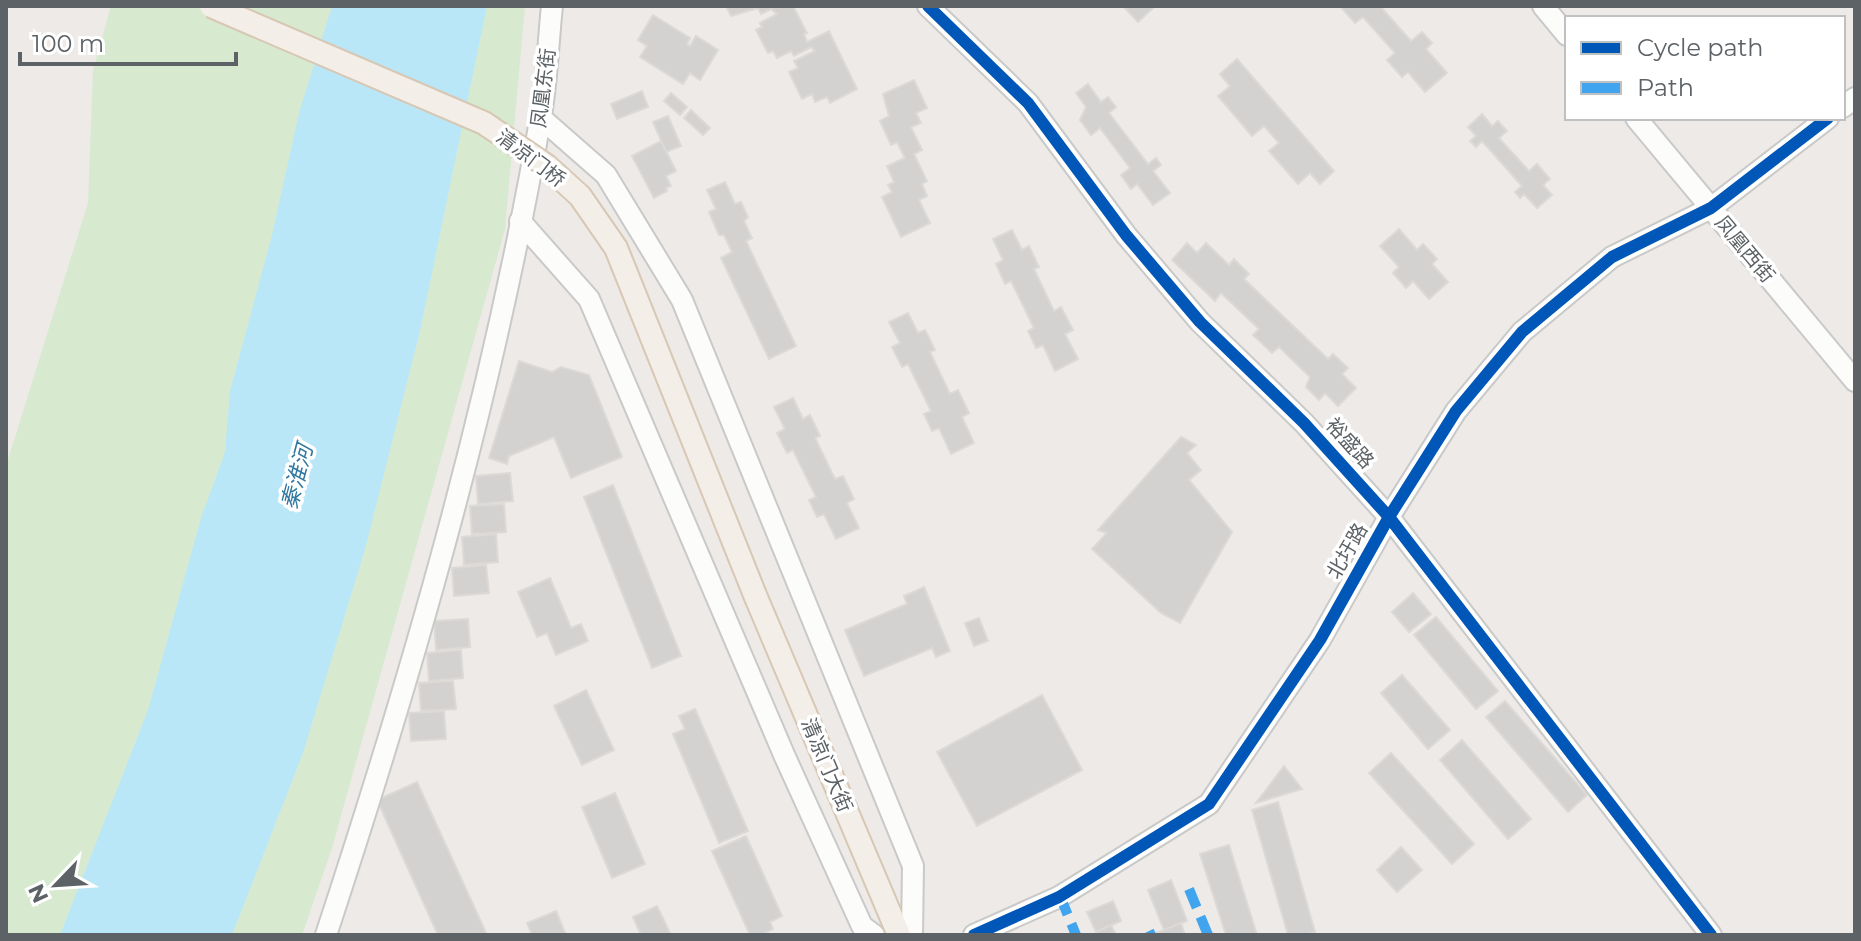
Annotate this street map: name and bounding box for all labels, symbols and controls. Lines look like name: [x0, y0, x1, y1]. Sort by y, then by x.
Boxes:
scale bar: [20, 16, 236, 66]
legend: [1565, 16, 1845, 120]
text: 100 m: [32, 29, 104, 58]
text: Cycle path: [1637, 33, 1764, 62]
street label: 凤凰东街: [526, 47, 560, 129]
text: Path: [1637, 73, 1694, 102]
street label: 清凉门桥: [492, 124, 570, 192]
street label: 凤凰西街: [1710, 211, 1780, 287]
street label: 裕盛路: [1321, 413, 1379, 473]
water label: 秦淮河: [275, 438, 320, 512]
street label: 北圩路: [1322, 519, 1372, 583]
street label: 清凉门大街: [796, 714, 858, 816]
north arrow: [16, 845, 96, 925]
text: N: [22, 879, 54, 907]

